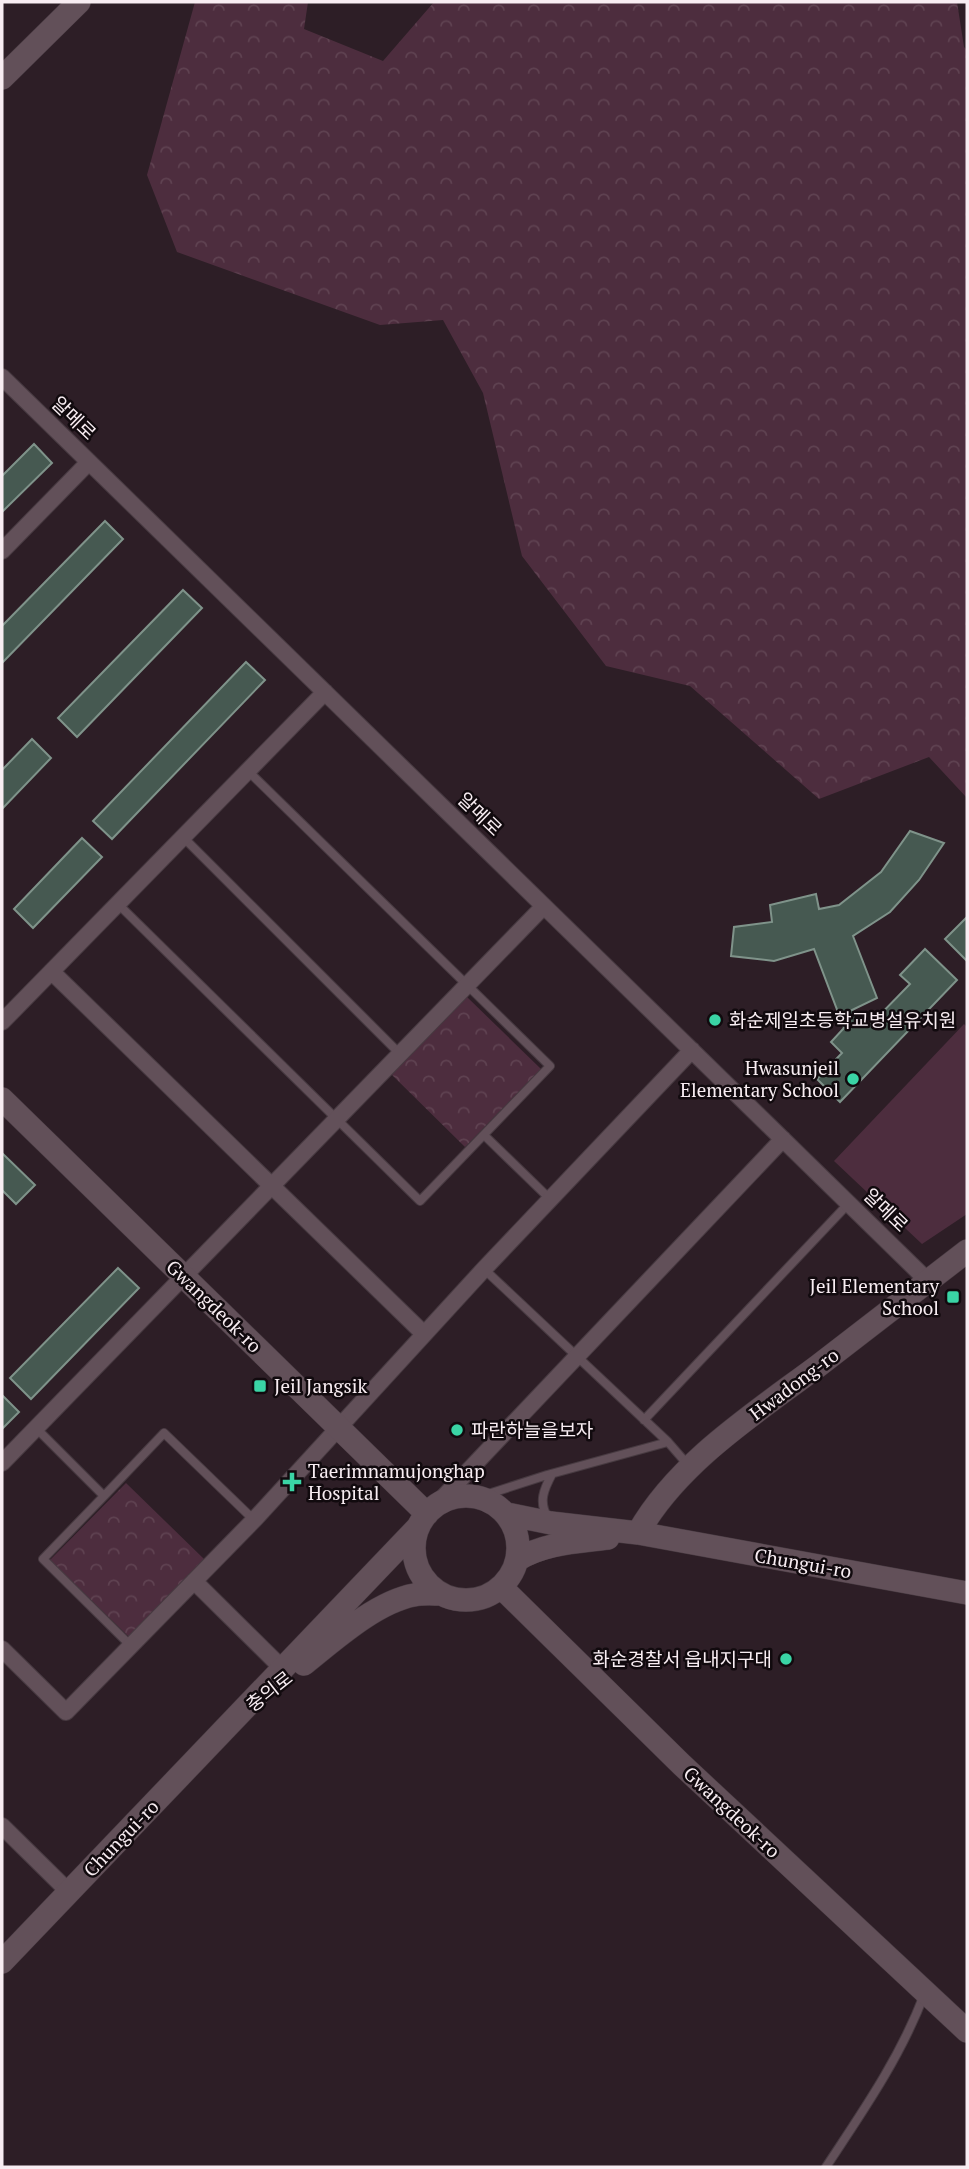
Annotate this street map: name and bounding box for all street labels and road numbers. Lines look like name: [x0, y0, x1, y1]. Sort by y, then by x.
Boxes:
street label: 알메로: [47, 390, 102, 445]
street label: 알메로: [453, 786, 508, 841]
street label: 알메로: [859, 1182, 914, 1237]
street label: Gwangdeok-ro: [161, 1254, 267, 1358]
street label: Hwadong-ro: [744, 1342, 843, 1425]
street label: Chungui-ro: [753, 1542, 854, 1583]
street label: 충의로: [240, 1665, 297, 1717]
street label: Gwangdeok-ro: [679, 1760, 786, 1863]
street label: Chungui-ro: [78, 1794, 164, 1882]

